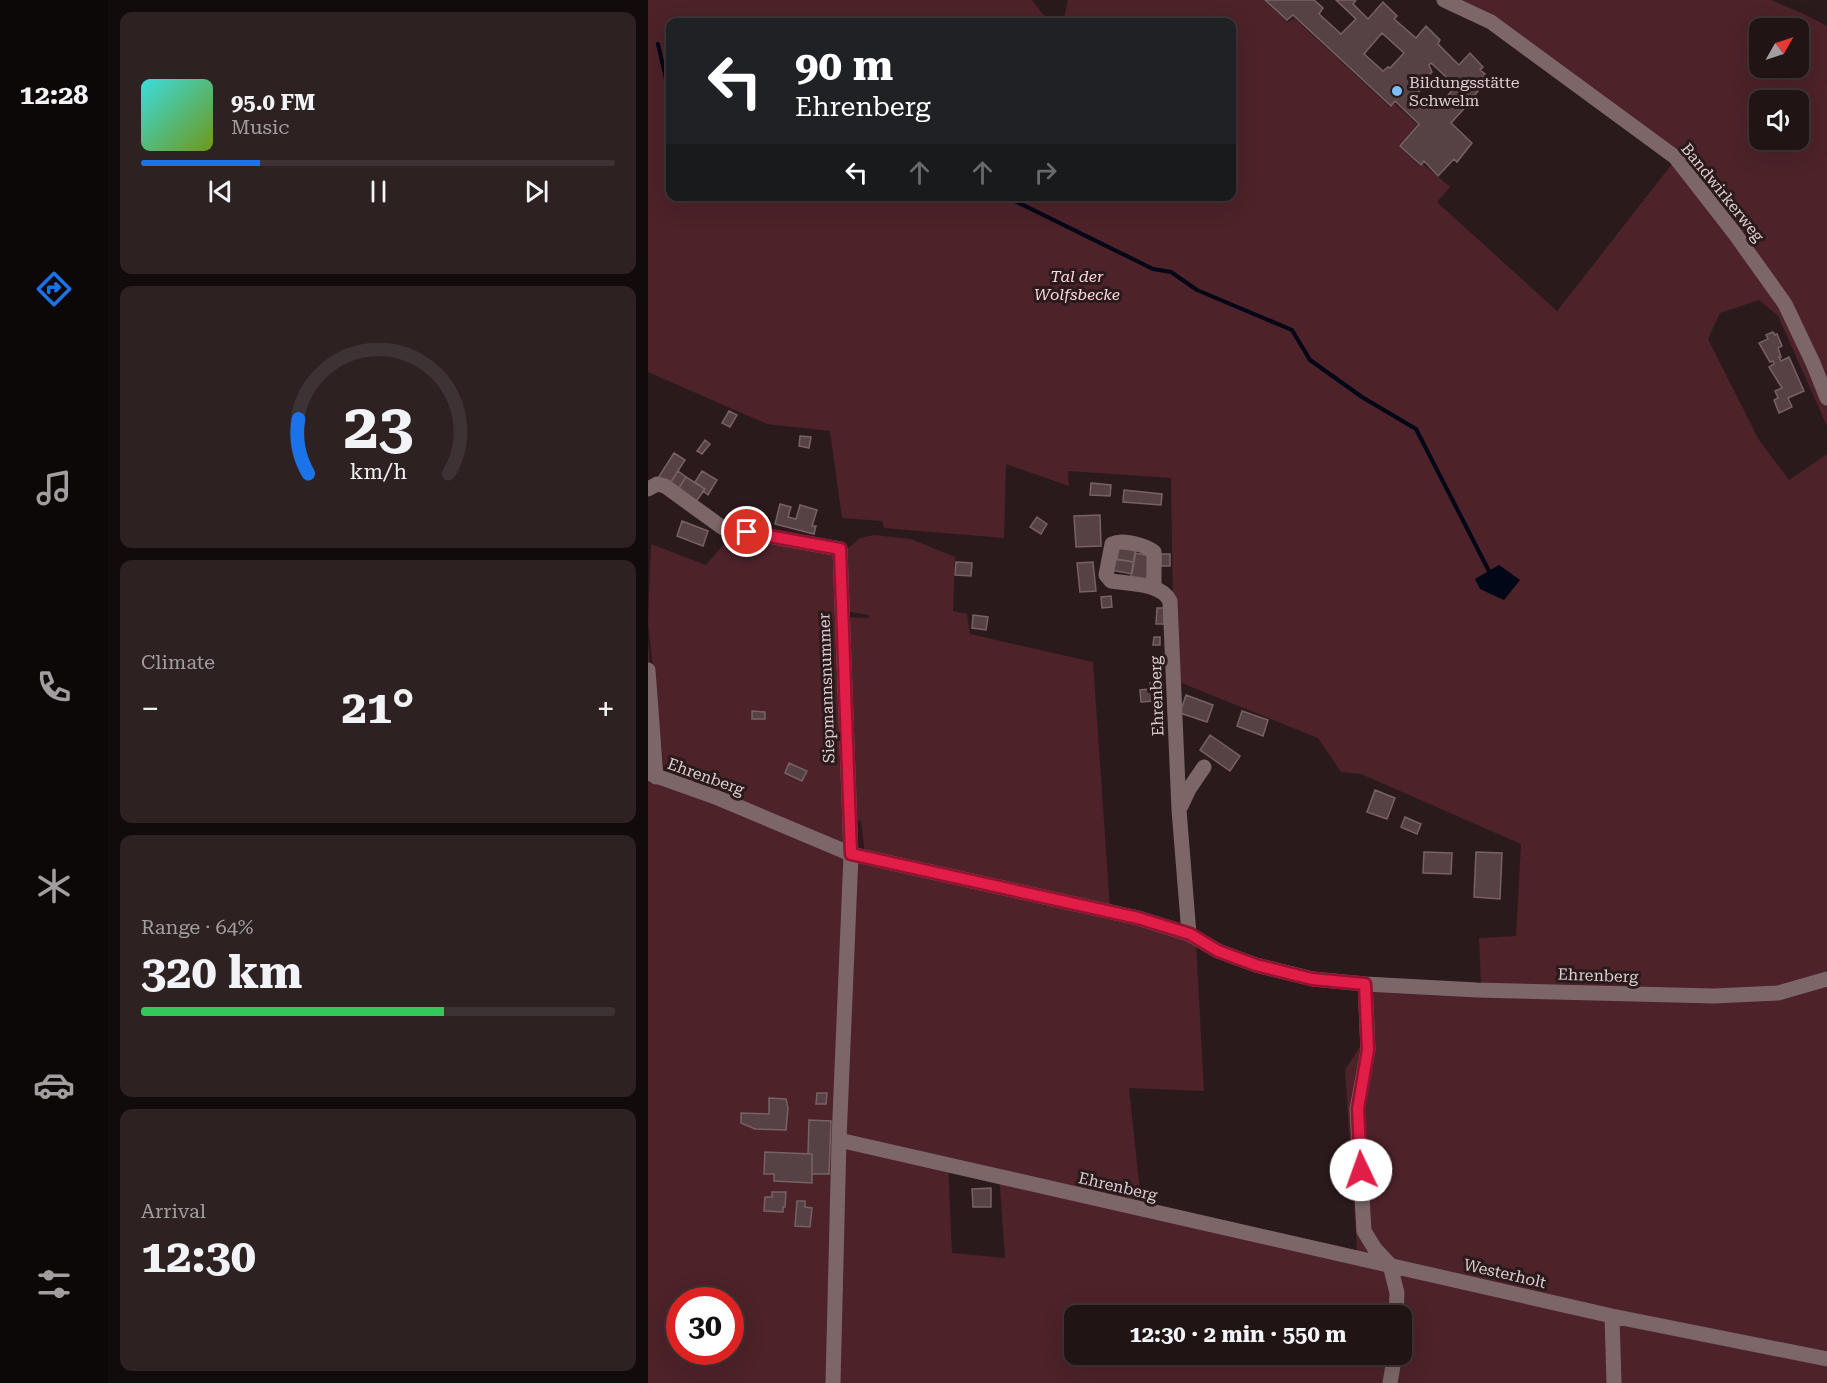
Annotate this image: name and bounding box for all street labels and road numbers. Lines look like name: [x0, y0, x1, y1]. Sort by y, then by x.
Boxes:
street label: Bandwirkerweg: [1677, 139, 1769, 246]
street label: Siepmannsnummer: [814, 612, 839, 764]
street label: Ehrenberg: [1146, 655, 1167, 736]
street label: Ehrenberg: [665, 754, 748, 799]
street label: Ehrenberg: [1557, 965, 1639, 986]
street label: Ehrenberg: [1077, 1168, 1160, 1205]
street label: Westerholt: [1462, 1255, 1548, 1292]

